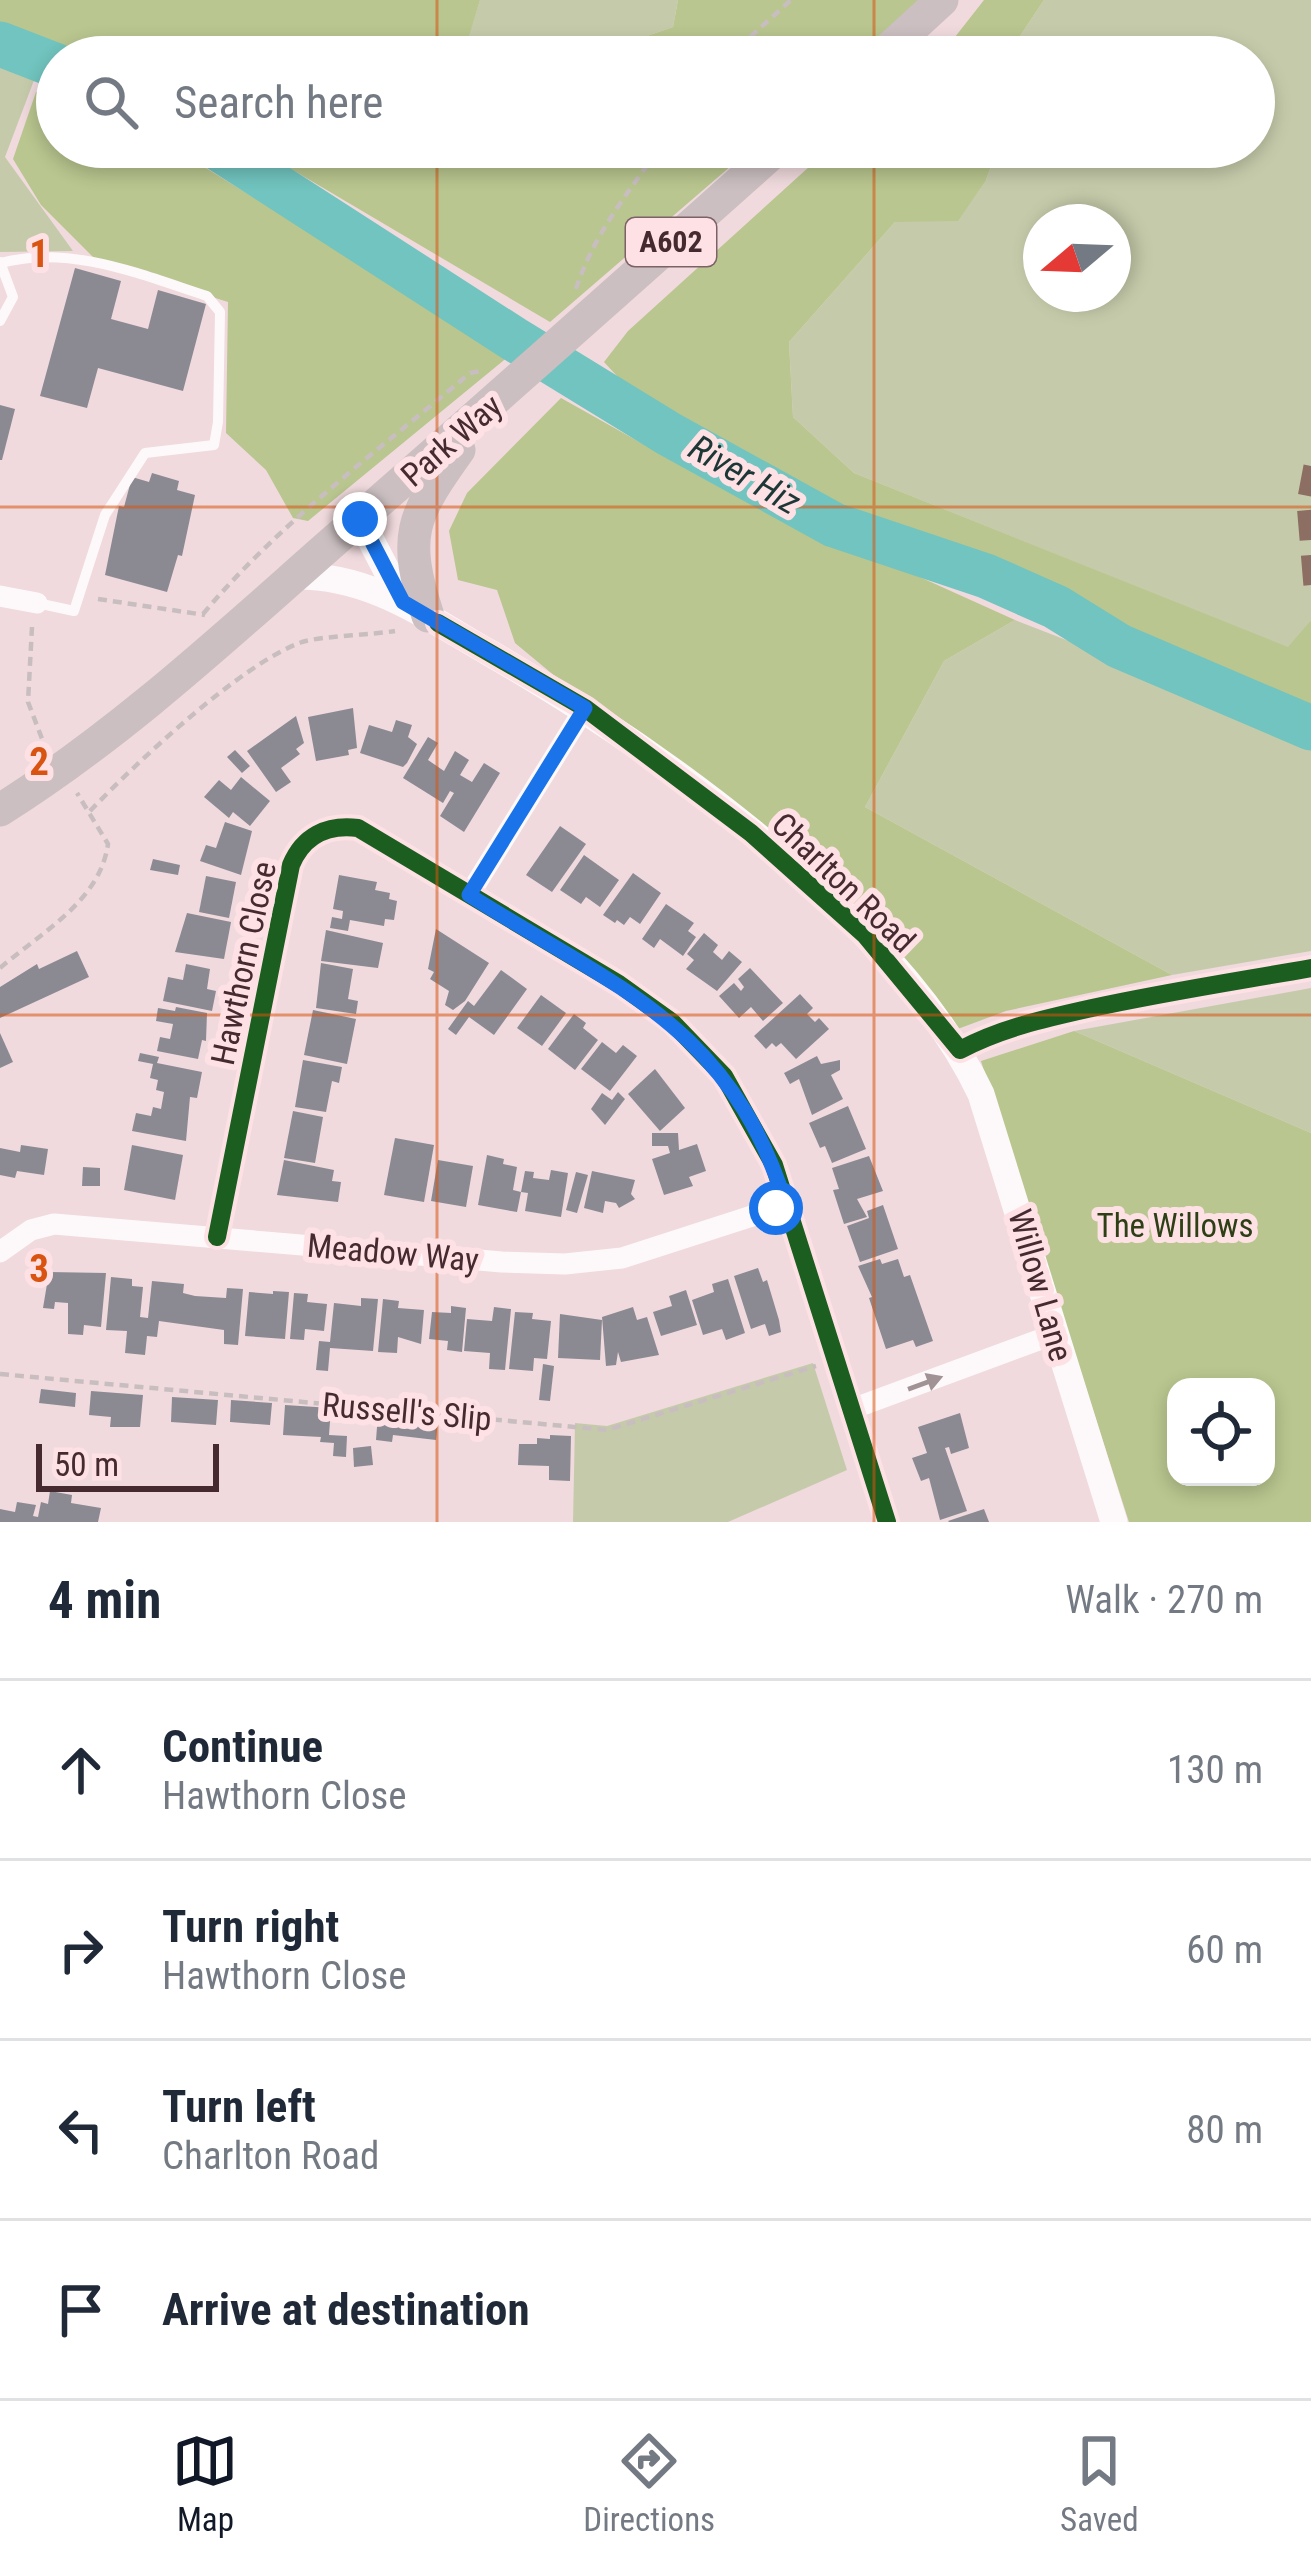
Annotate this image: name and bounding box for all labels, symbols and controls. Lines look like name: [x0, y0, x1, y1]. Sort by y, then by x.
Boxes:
search box: [36, 36, 1275, 168]
icon: search: [78, 69, 144, 135]
text: Search here: [174, 76, 383, 129]
north arrow: [1023, 204, 1131, 312]
road number: A602: [626, 218, 716, 266]
text: 1: [29, 231, 49, 277]
street label: Park Way: [393, 386, 510, 495]
water label: River Hiz: [681, 426, 808, 524]
route end: [333, 492, 387, 546]
text: 2: [29, 739, 49, 785]
street label: Charlton Road: [764, 804, 923, 960]
street label: Hawthorn Close: [203, 858, 284, 1068]
route start: [749, 1181, 803, 1235]
street label: Willow Lane: [1000, 1205, 1081, 1366]
park label: The Willows: [1096, 1206, 1254, 1245]
street label: Meadow Way: [306, 1226, 481, 1279]
text: 3: [29, 1246, 49, 1292]
one-way arrow: [907, 1373, 943, 1391]
map controls: [1167, 1378, 1275, 1486]
button: locate: [1167, 1378, 1275, 1486]
street label: Russell's Slip: [321, 1385, 493, 1438]
scale bar: [36, 1438, 219, 1491]
text: 50 m: [54, 1445, 119, 1484]
text: 4 min: [48, 1571, 161, 1630]
text: Walk · 270 m: [1065, 1577, 1263, 1623]
text: Continue: [162, 1720, 323, 1773]
icon: ahead: [48, 1737, 114, 1803]
text: 130 m: [1167, 1747, 1263, 1793]
text: Hawthorn Close: [162, 1773, 407, 1819]
text: Turn right: [162, 1900, 339, 1953]
icon: right: [48, 1917, 114, 1983]
text: 60 m: [1186, 1927, 1263, 1973]
text: Hawthorn Close: [162, 1953, 407, 1999]
text: Turn left: [162, 2080, 316, 2133]
icon: left: [48, 2097, 114, 2163]
text: 80 m: [1186, 2107, 1263, 2153]
text: Charlton Road: [162, 2133, 379, 2179]
icon: arrive: [48, 2277, 114, 2343]
text: Arrive at destination: [162, 2283, 530, 2336]
tab: Map: [172, 2428, 238, 2539]
tab: Directions: [583, 2428, 715, 2539]
tab: Saved: [1060, 2428, 1139, 2539]

